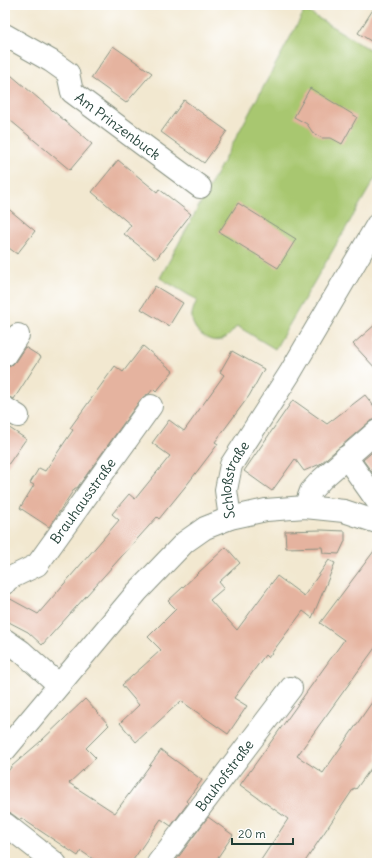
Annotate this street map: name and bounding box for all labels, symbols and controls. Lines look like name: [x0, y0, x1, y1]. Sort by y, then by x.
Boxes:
street label: Am Prinzenbuck: [71, 88, 164, 164]
street label: Schloßstraße: [217, 437, 253, 520]
street label: Brauhausstraße: [46, 455, 120, 547]
street label: Bauhofstraße: [192, 736, 258, 815]
scale bar: [232, 820, 293, 846]
text: 20 m: [238, 826, 266, 841]

